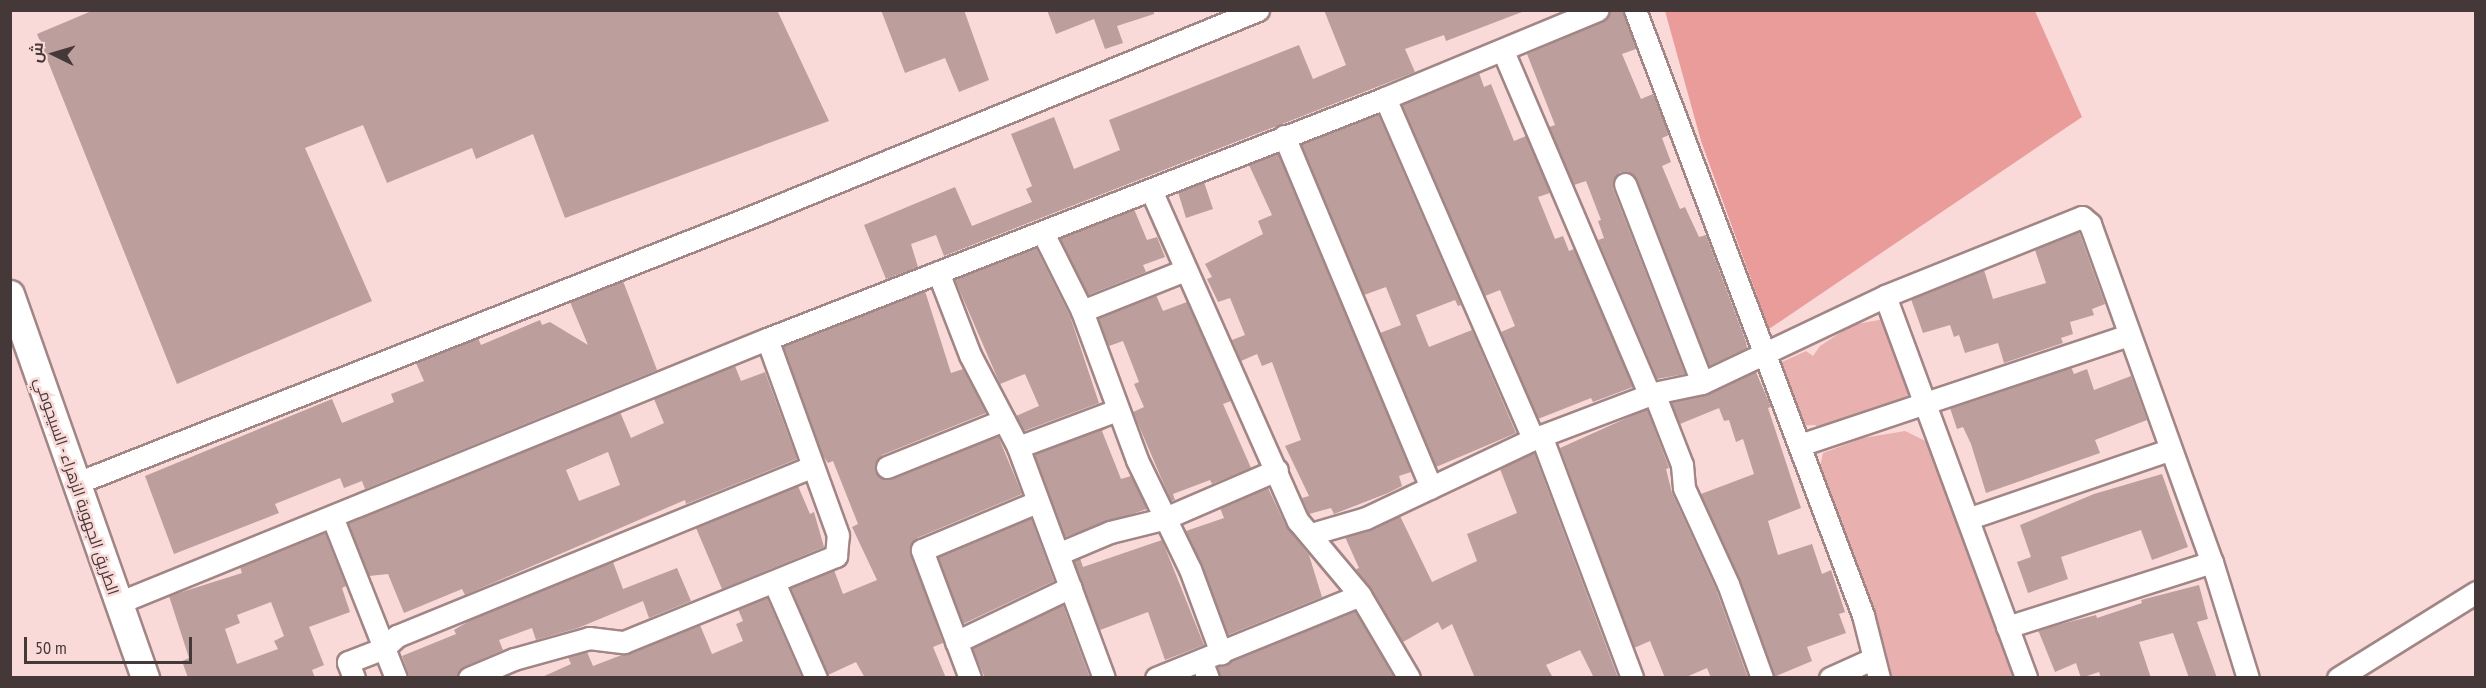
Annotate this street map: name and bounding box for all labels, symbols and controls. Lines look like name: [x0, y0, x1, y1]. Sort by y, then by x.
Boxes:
north arrow: [24, 24, 84, 84]
text: ش: [25, 41, 47, 64]
street label: الطريق الجهوية الزهراء - السيجومي: [31, 374, 123, 598]
scale bar: [27, 625, 195, 663]
text: 50 m: [35, 636, 67, 659]

